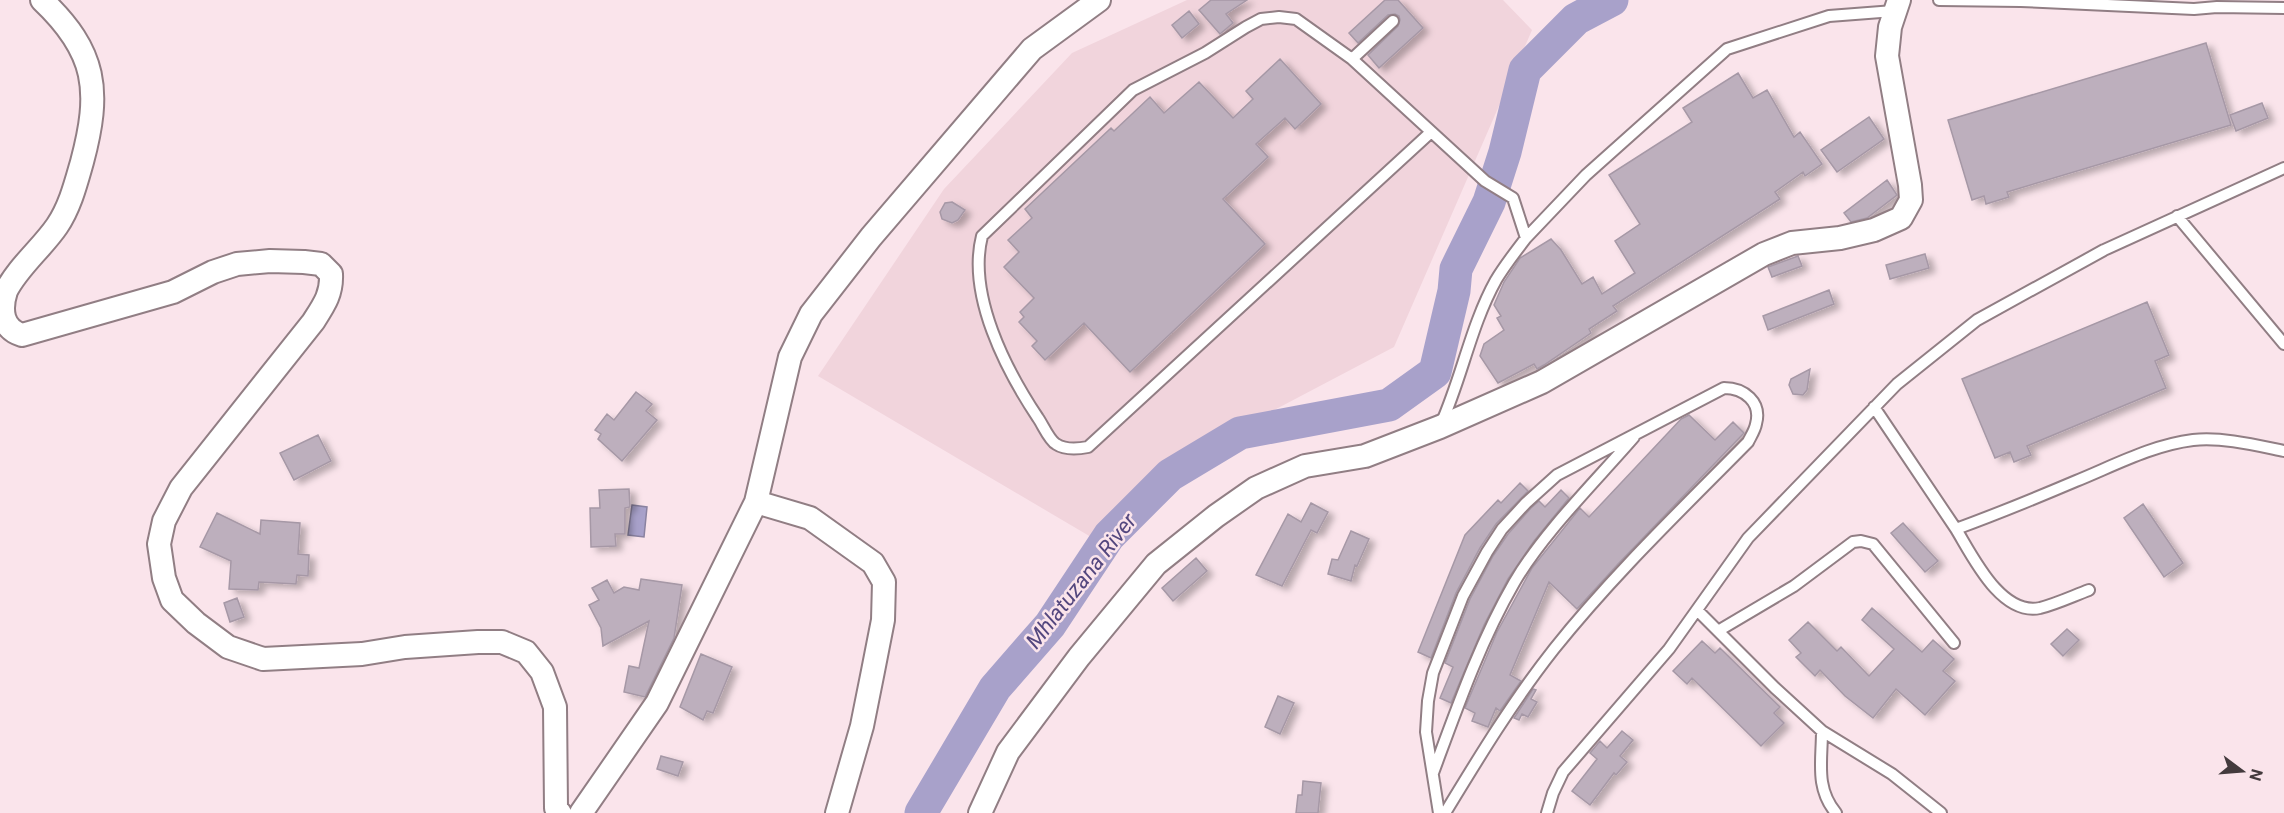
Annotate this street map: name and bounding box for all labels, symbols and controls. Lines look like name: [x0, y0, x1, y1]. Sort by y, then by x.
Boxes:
water label: Mhlatuzana River: [1021, 508, 1142, 653]
north arrow: [2212, 741, 2272, 801]
text: N: [2245, 767, 2267, 783]

